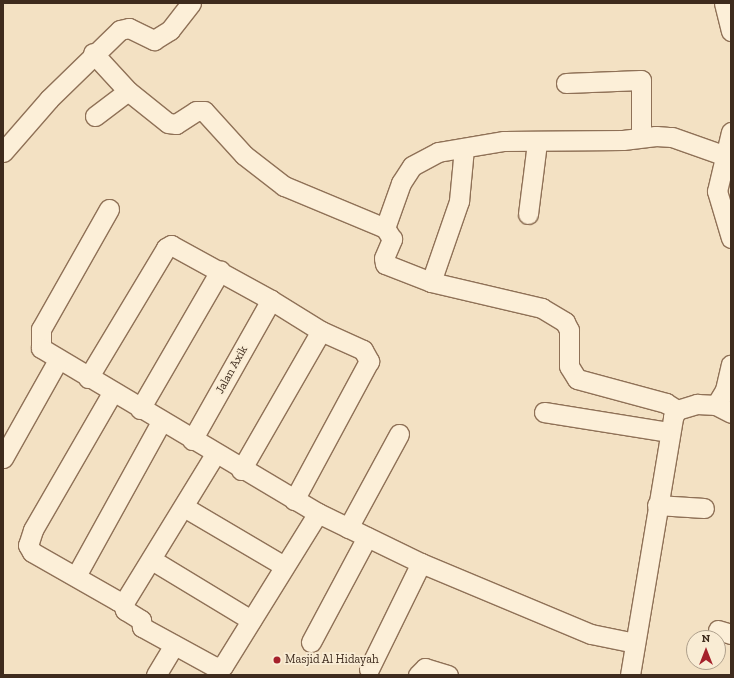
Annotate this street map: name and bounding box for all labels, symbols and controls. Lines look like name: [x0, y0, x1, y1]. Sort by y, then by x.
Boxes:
street label: Jalan Axik: [213, 343, 251, 397]
north arrow: [686, 630, 726, 670]
text: N: [702, 632, 710, 645]
place label: Masjid Al Hidayah: [285, 653, 379, 667]
marker: Masjid Al Hidayah: [272, 655, 282, 665]

